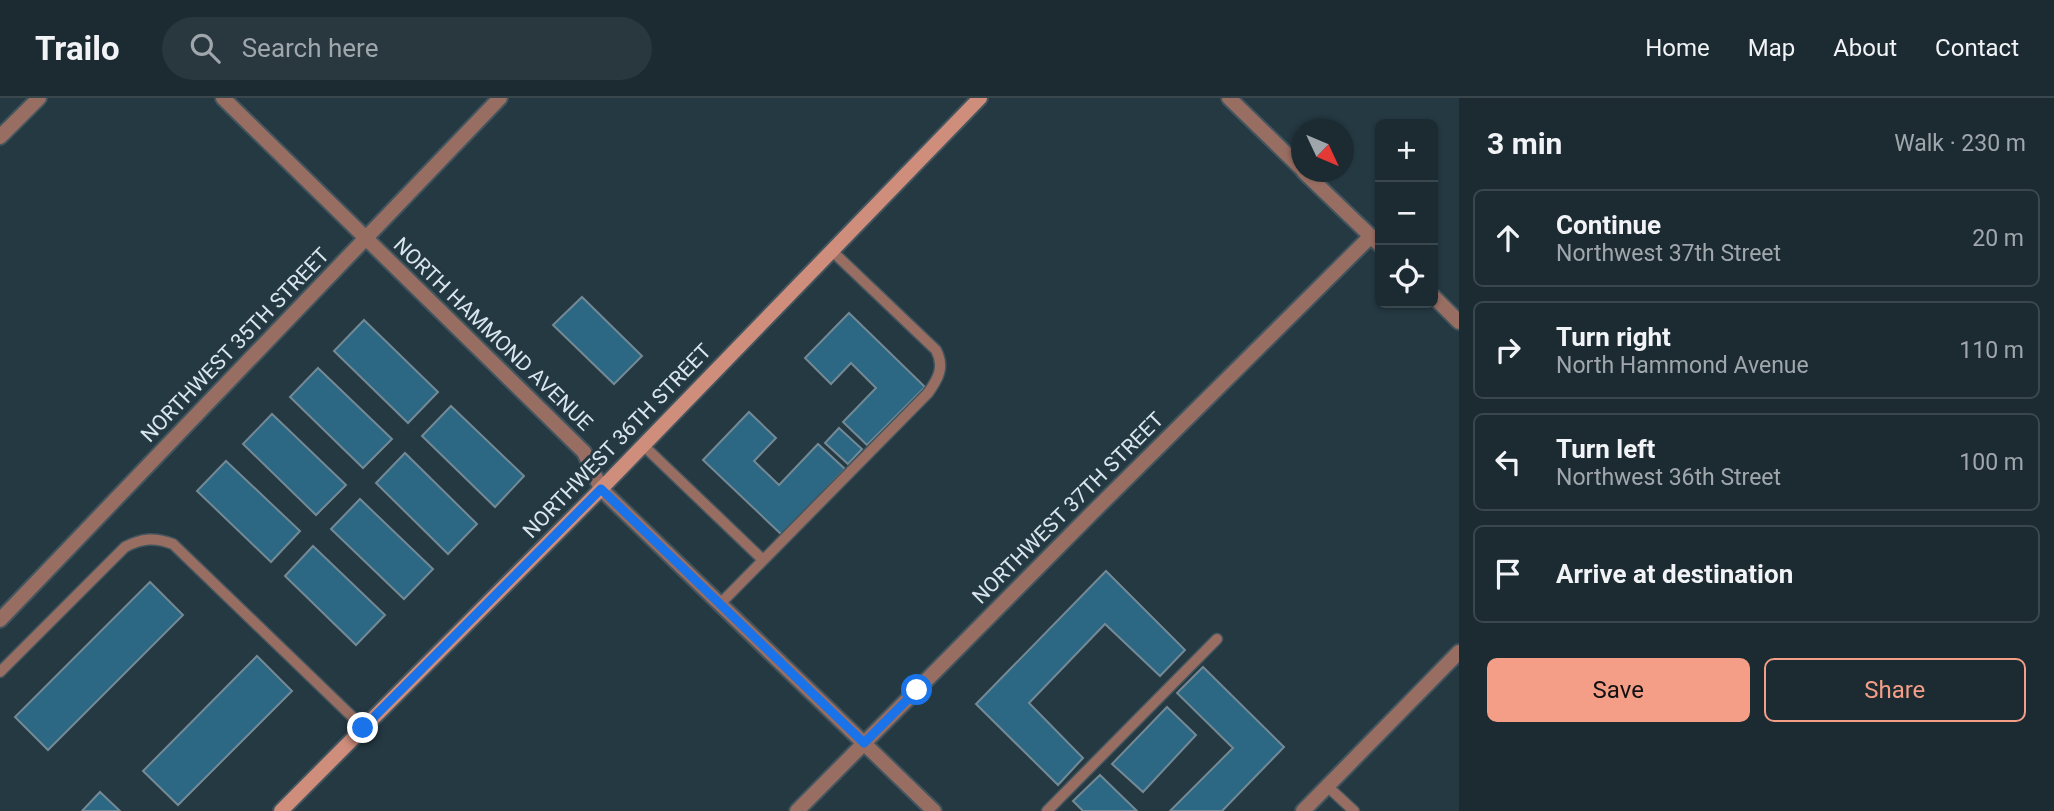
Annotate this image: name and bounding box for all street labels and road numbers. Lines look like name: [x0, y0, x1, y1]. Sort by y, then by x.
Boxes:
street label: NORTH HAMMOND AVENUE: [389, 233, 597, 435]
street label: NORTHWEST 35TH STREET: [136, 243, 334, 447]
street label: NORTHWEST 36TH STREET: [518, 339, 716, 543]
street label: NORTHWEST 37TH STREET: [967, 407, 1169, 609]

